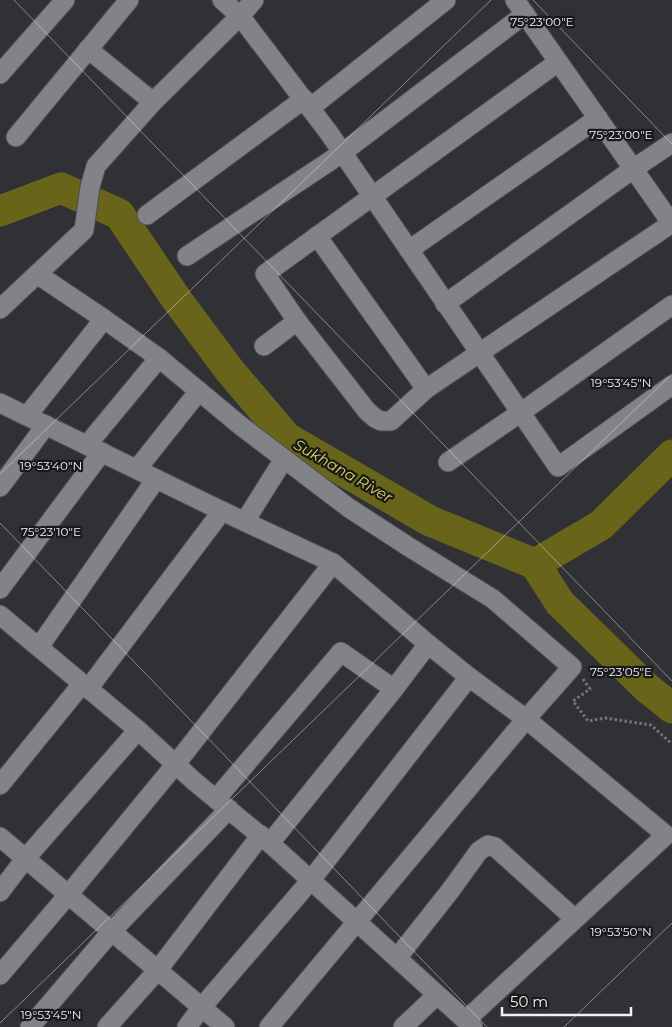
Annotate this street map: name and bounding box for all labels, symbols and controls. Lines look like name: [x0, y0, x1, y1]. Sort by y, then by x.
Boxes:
text: 75°23'00"E: [510, 14, 574, 29]
text: 75°23'00"E: [589, 127, 653, 142]
text: 19°53'45"N: [590, 375, 652, 390]
water label: Sukhana River: [291, 435, 397, 507]
text: 19°53'40"N: [20, 458, 82, 473]
text: 75°23'10"E: [21, 524, 81, 539]
text: 75°23'05"E: [590, 664, 652, 679]
text: 19°53'50"N: [590, 924, 652, 939]
scale bar: [502, 984, 631, 1016]
text: 50 m: [510, 992, 548, 1011]
text: 19°53'45"N: [20, 1007, 82, 1022]

